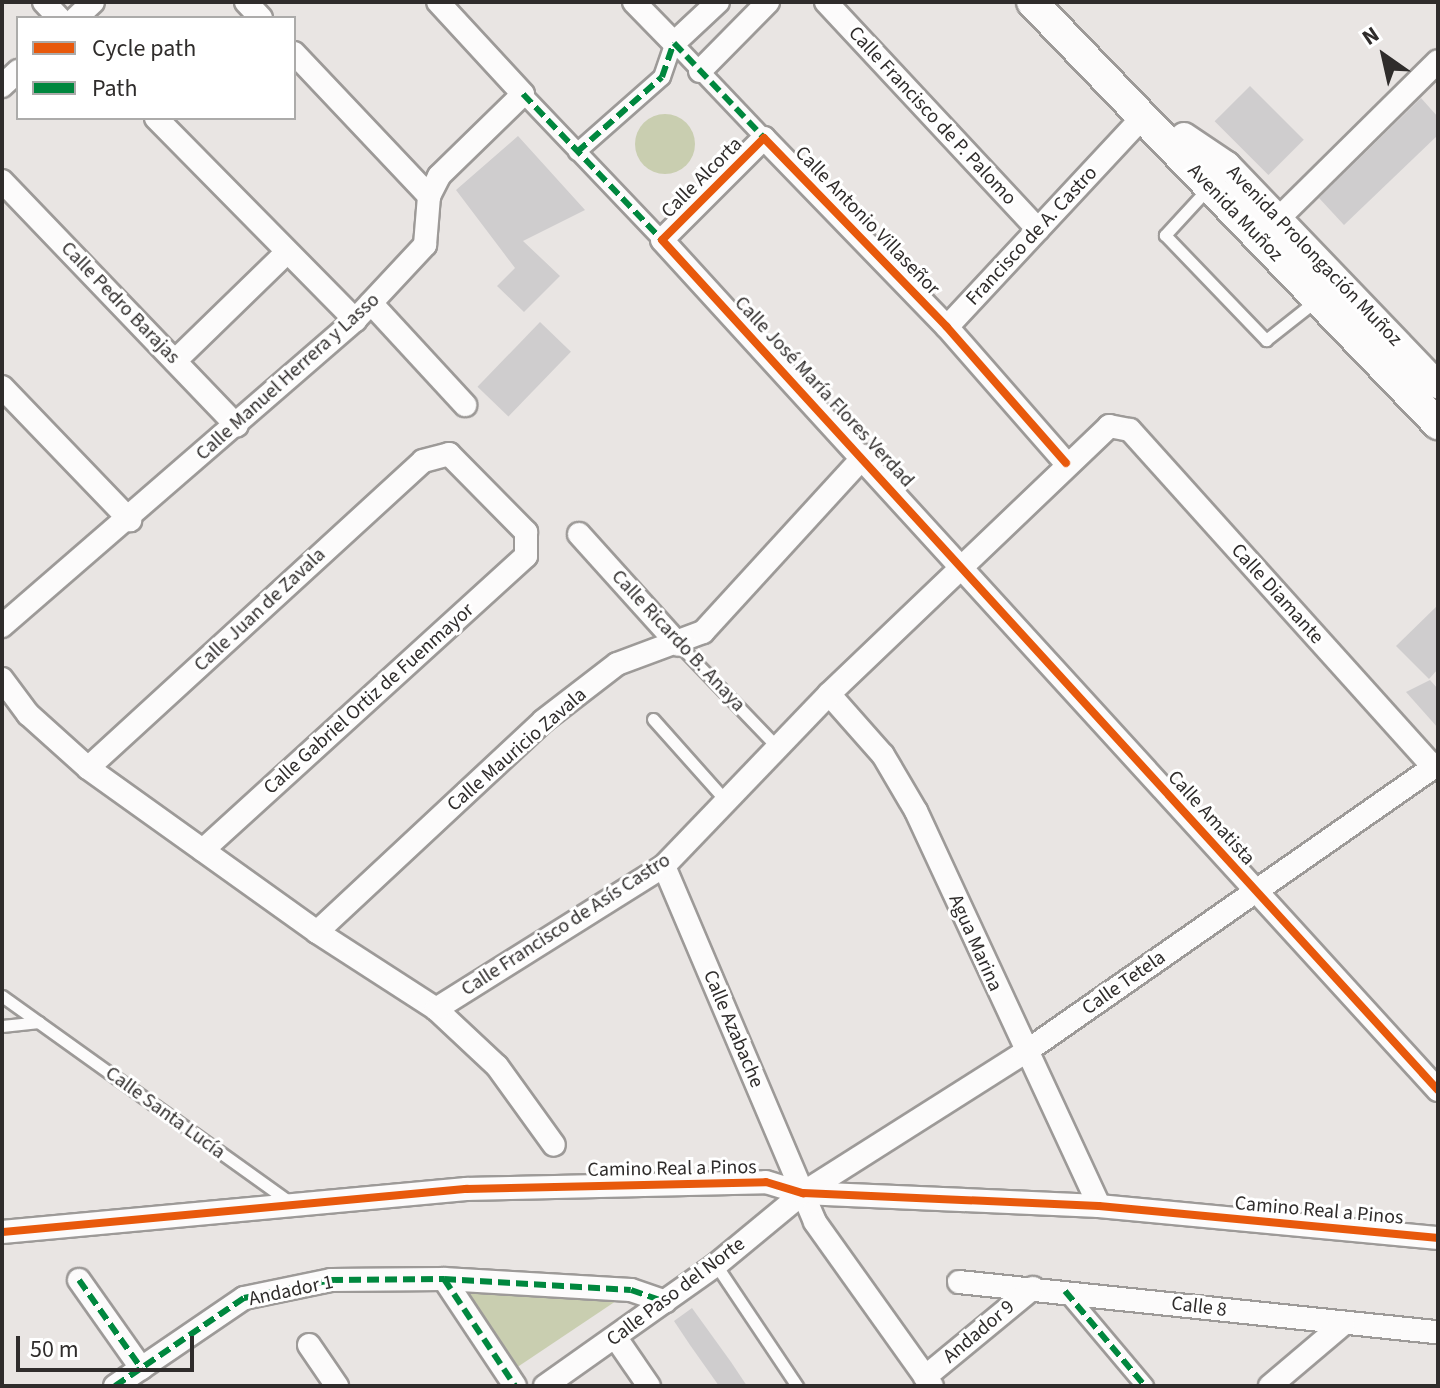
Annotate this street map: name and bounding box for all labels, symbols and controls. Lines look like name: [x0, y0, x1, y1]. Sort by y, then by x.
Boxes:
legend: [16, 16, 296, 120]
north arrow: [1344, 16, 1424, 96]
text: N: [1356, 19, 1386, 53]
street label: Calle Francisco de P. Palomo: [843, 22, 1021, 210]
text: Cycle path: [92, 31, 196, 66]
text: Path: [92, 71, 138, 106]
street label: Calle Alcorta: [657, 133, 747, 223]
street label: Calle Antonio Villaseñor: [790, 141, 944, 301]
street label: Avenida Muñoz: [1182, 159, 1288, 267]
street label: Francisco de A. Castro: [961, 161, 1103, 311]
street label: Avenida Prolongación Muñoz: [1221, 161, 1407, 351]
street label: Calle Pedro Barajas: [55, 237, 185, 369]
street label: Calle Manuel Herrera y Lasso: [191, 288, 385, 466]
street label: Calle José María Flores Verdad: [729, 291, 919, 493]
street label: Calle Diamante: [1226, 539, 1328, 649]
street label: Calle Juan de Zavala: [189, 543, 331, 677]
street label: Calle Ricardo B. Anaya: [606, 565, 750, 717]
street label: Calle Gabriel Ortiz de Fuenmayor: [259, 598, 479, 800]
street label: Calle Mauricio Zavala: [442, 683, 592, 817]
street label: Calle Amatista: [1162, 766, 1260, 870]
street label: Calle Francisco de Asís Castro: [457, 848, 675, 1002]
street label: Agua Marina: [943, 891, 1007, 995]
street label: Calle Tetela: [1078, 946, 1170, 1020]
street label: Calle Azabache: [697, 967, 769, 1091]
street label: Calle Santa Lucía: [100, 1061, 230, 1165]
street label: Camino Real a Pinos: [587, 1156, 757, 1182]
street label: Camino Real a Pinos: [1234, 1192, 1404, 1230]
street label: Calle Paso del Norte: [602, 1232, 750, 1352]
street label: Andador 1: [247, 1270, 335, 1312]
street label: Calle 8: [1170, 1292, 1228, 1322]
street label: Andador 9: [938, 1295, 1020, 1369]
scale bar: [20, 1320, 198, 1370]
text: 50 m: [30, 1332, 79, 1367]

